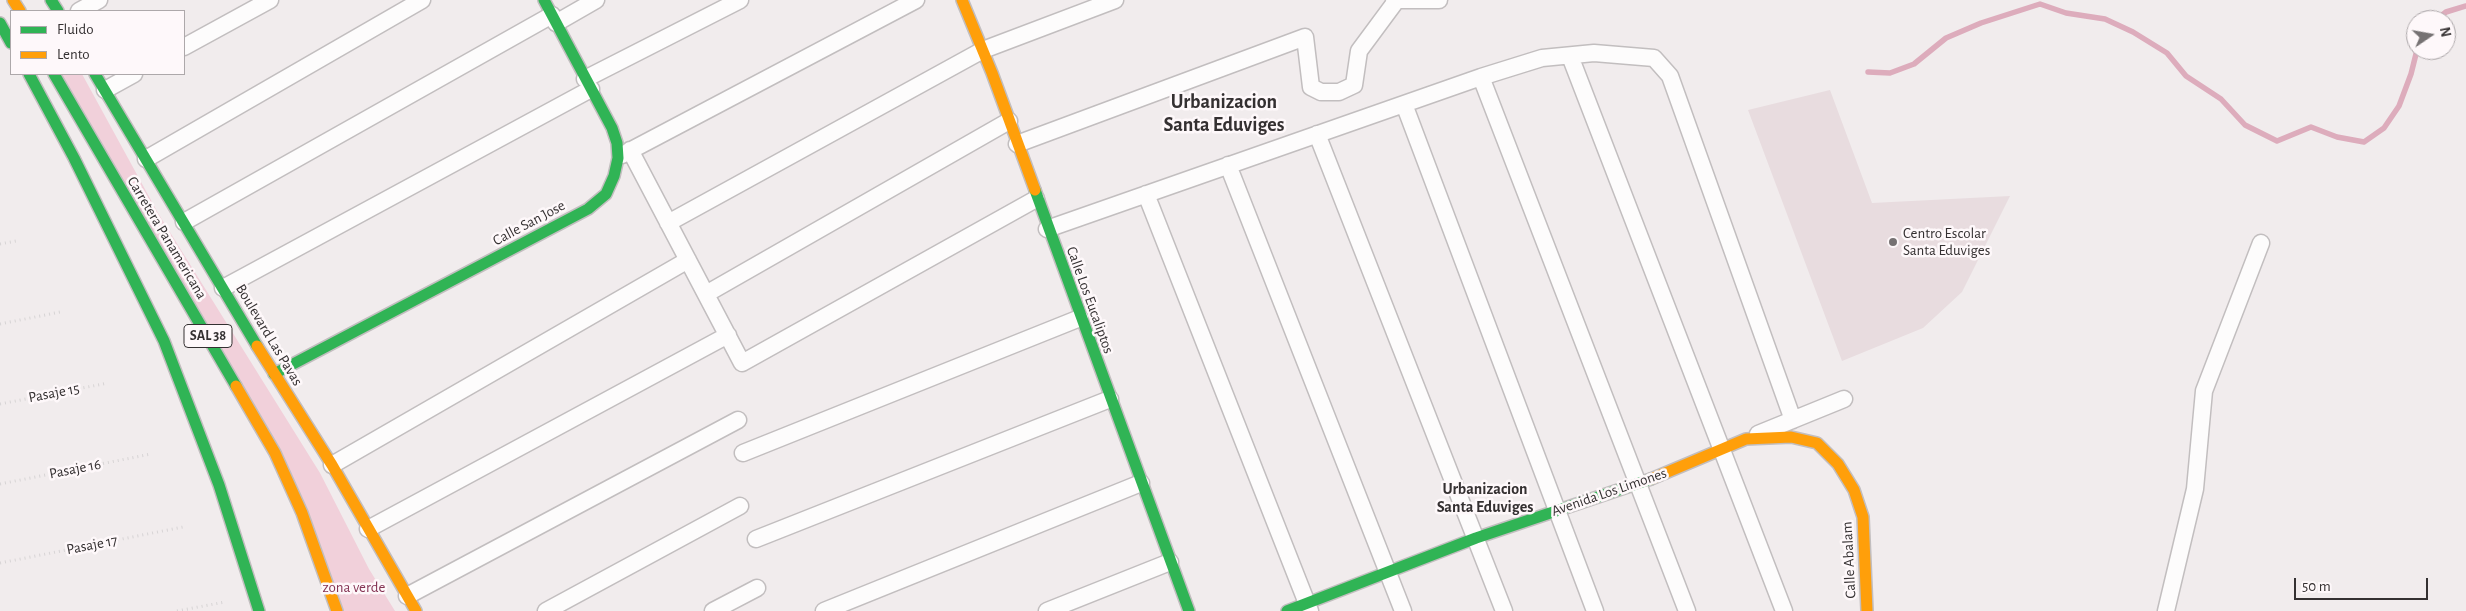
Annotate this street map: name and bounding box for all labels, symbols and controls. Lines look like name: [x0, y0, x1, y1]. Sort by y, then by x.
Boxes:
legend: [10, 10, 185, 75]
north arrow: [2406, 10, 2456, 60]
text: Fluido: [57, 22, 94, 37]
text: N: [2437, 26, 2453, 38]
text: Lento: [57, 47, 90, 62]
district label: Urbanizacion Santa Eduviges: [1164, 90, 1284, 137]
street label: Carretera Panamericana: [123, 173, 211, 303]
street label: Calle San Jose: [490, 196, 568, 250]
place label: Centro Escolar Santa Eduviges: [1903, 224, 1990, 259]
marker: Centro Escolar Santa Eduviges: [1887, 236, 1899, 248]
street label: Calle Los Eucaliptos: [1062, 244, 1118, 356]
street label: Boulevard Las Pavas: [232, 281, 306, 389]
road number: SAL 38: [184, 324, 232, 348]
street label: Pasaje 15: [27, 379, 81, 407]
street label: Pasaje 16: [48, 455, 102, 483]
street label: Avenida Los Limones: [1549, 464, 1669, 520]
district label: Urbanizacion Santa Eduviges: [1437, 479, 1533, 517]
street label: Calle Abalam: [1838, 521, 1860, 599]
street label: Pasaje 17: [65, 531, 119, 559]
scale bar: [2296, 568, 2430, 600]
park label: zona verde: [323, 578, 385, 596]
text: 50 m: [2302, 579, 2331, 594]

